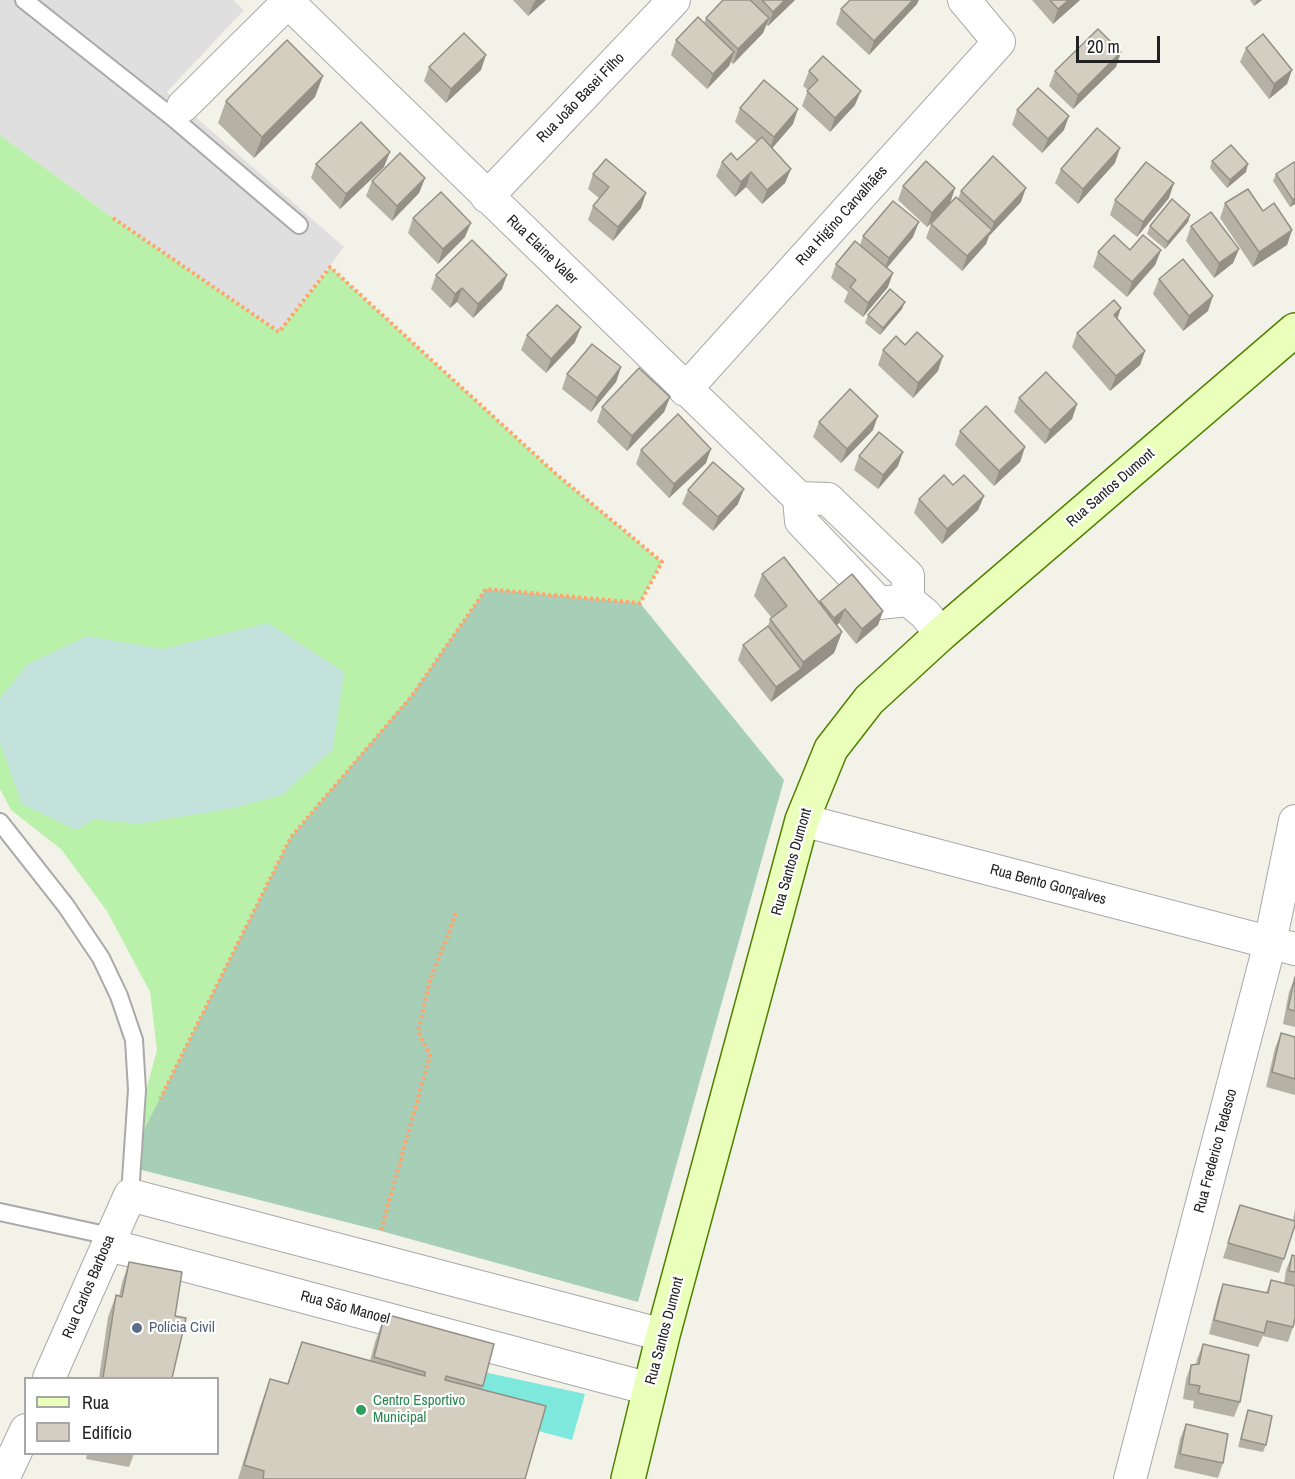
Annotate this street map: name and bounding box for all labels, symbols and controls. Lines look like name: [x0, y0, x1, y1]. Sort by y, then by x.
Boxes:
scale bar: [1079, 24, 1163, 62]
text: 20 m: [1087, 34, 1120, 59]
street label: Rua João Basei Filho: [533, 49, 629, 147]
street label: Rua Higino Carvalhães: [793, 162, 891, 270]
street label: Rua Elaine Valer: [503, 212, 581, 288]
street label: Rua Santos Dumont: [1063, 445, 1159, 531]
street label: Rua Santos Dumont: [768, 806, 816, 918]
street label: Rua Bento Gonçalves: [988, 861, 1108, 909]
street label: Rua Frederico Tedesco: [1191, 1087, 1241, 1215]
street label: Rua Carlos Barbosa: [59, 1233, 119, 1341]
street label: Rua Santos Dumont: [642, 1275, 688, 1387]
street label: Rua São Manoel: [298, 1287, 392, 1329]
place label: Polícia Civil: [149, 1319, 215, 1337]
marker: Polícia Civil: [130, 1321, 144, 1335]
legend: [24, 1377, 219, 1455]
text: Rua: [82, 1390, 109, 1415]
place label: Centro Esportivo Municipal: [373, 1392, 465, 1427]
marker: Centro Esportivo Municipal: [354, 1403, 368, 1417]
text: Edifício: [82, 1420, 132, 1445]

